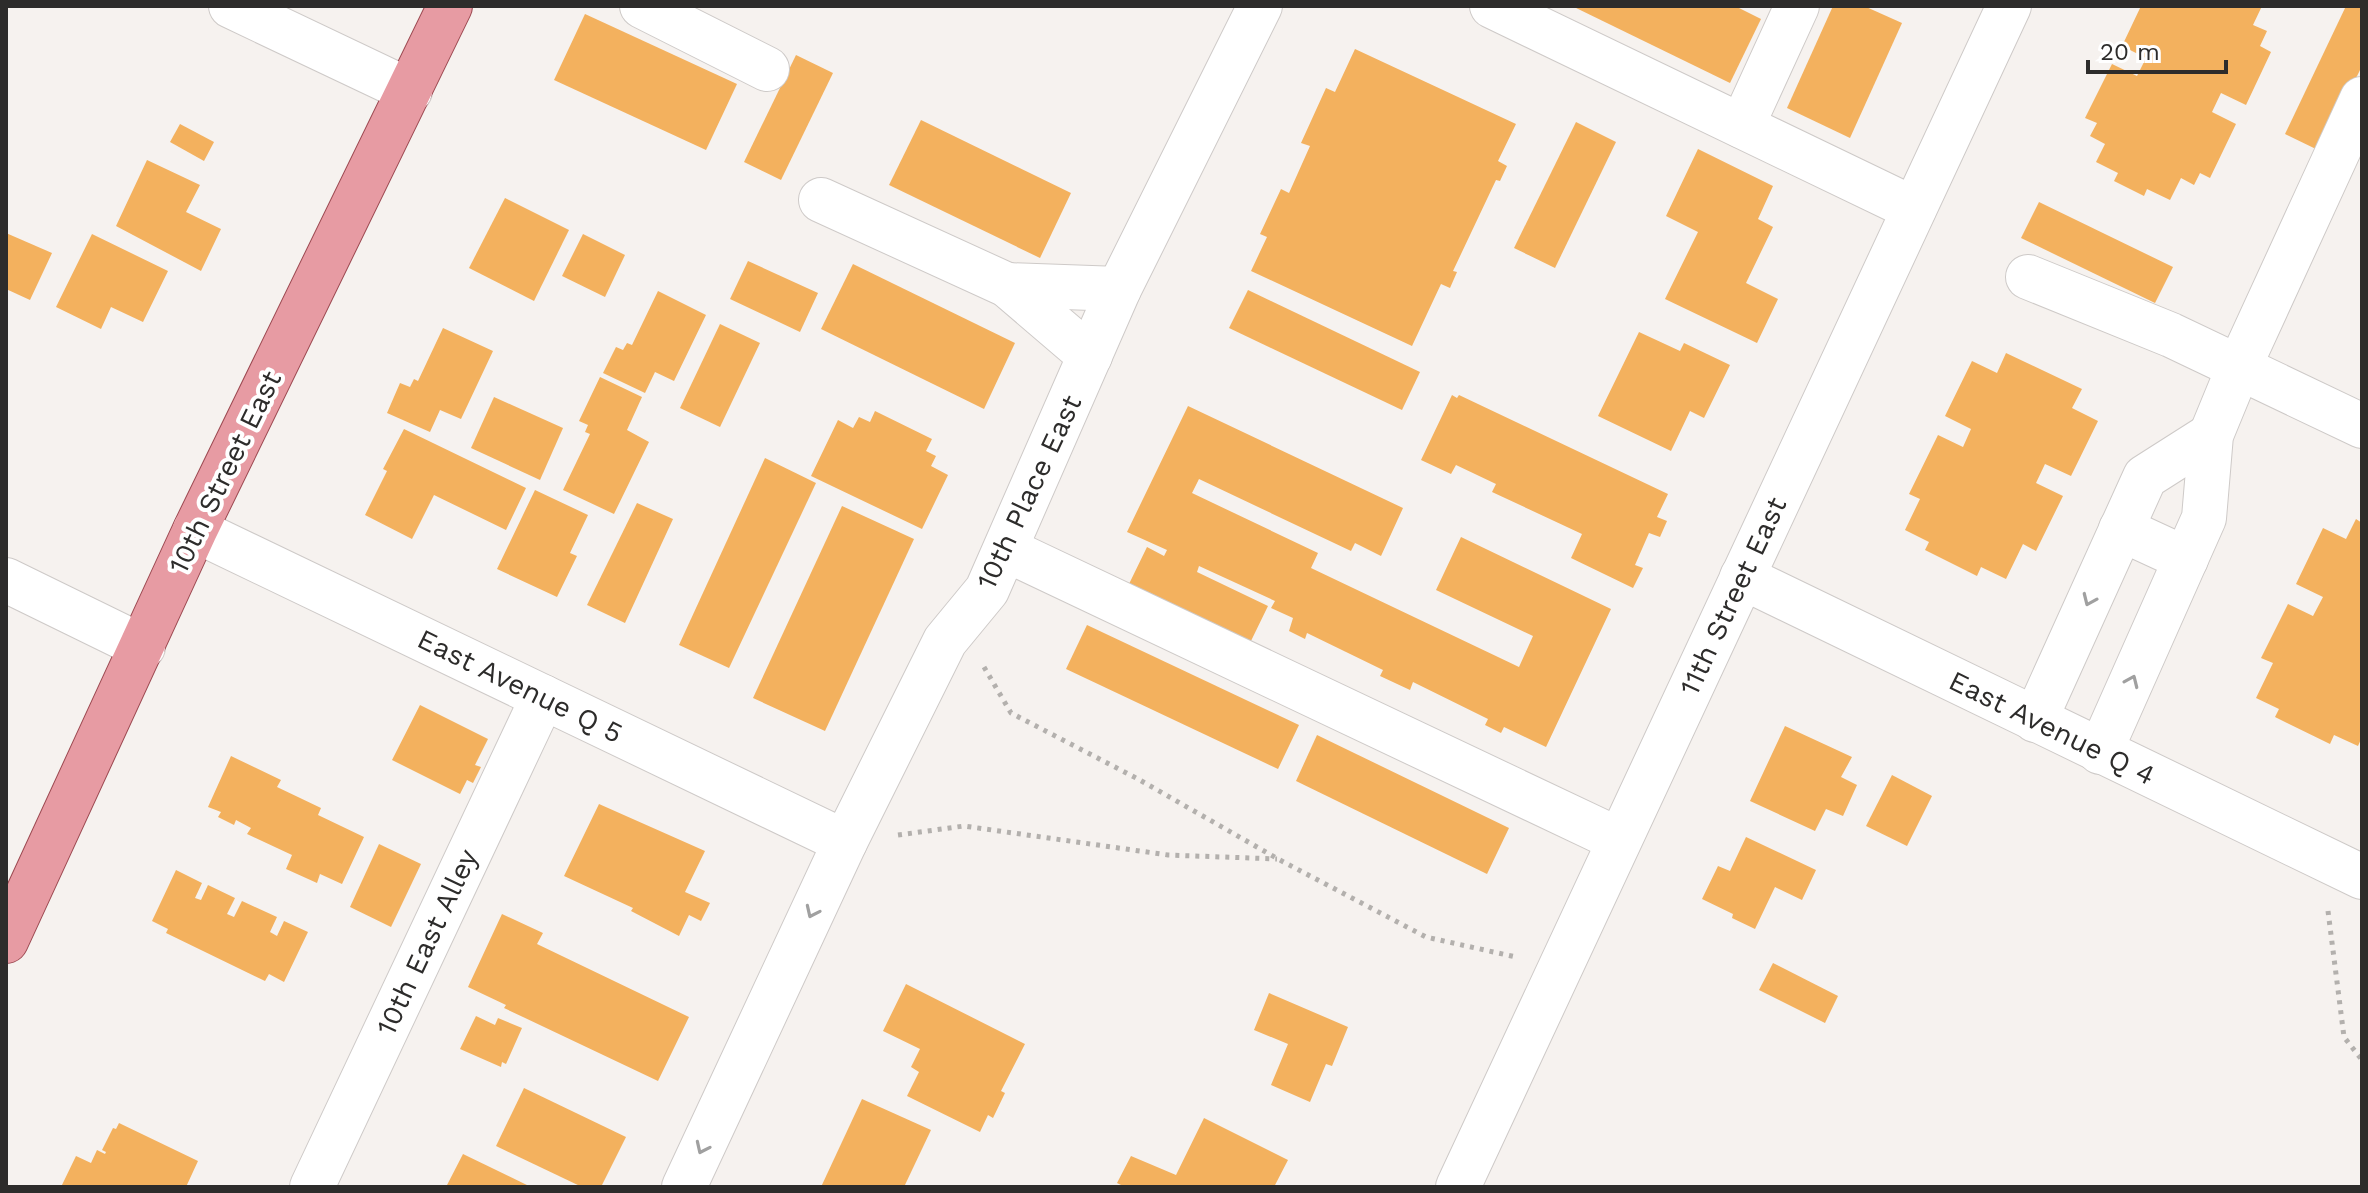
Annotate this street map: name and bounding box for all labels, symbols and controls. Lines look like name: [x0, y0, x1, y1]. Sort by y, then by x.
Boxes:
scale bar: [2088, 24, 2226, 74]
text: 20 m: [2100, 38, 2160, 66]
street label: 10th Street East: [162, 365, 288, 579]
street label: 10th Place East: [970, 390, 1088, 594]
street label: 11th Street East: [1673, 492, 1793, 700]
one-way arrow: [2083, 592, 2099, 607]
street label: East Avenue Q 5: [412, 622, 628, 750]
street label: East Avenue Q 4: [1944, 664, 2160, 792]
one-way arrow: [2122, 674, 2138, 689]
street label: 10th East Alley: [370, 843, 485, 1040]
one-way arrow: [806, 904, 822, 919]
one-way arrow: [696, 1140, 712, 1154]

